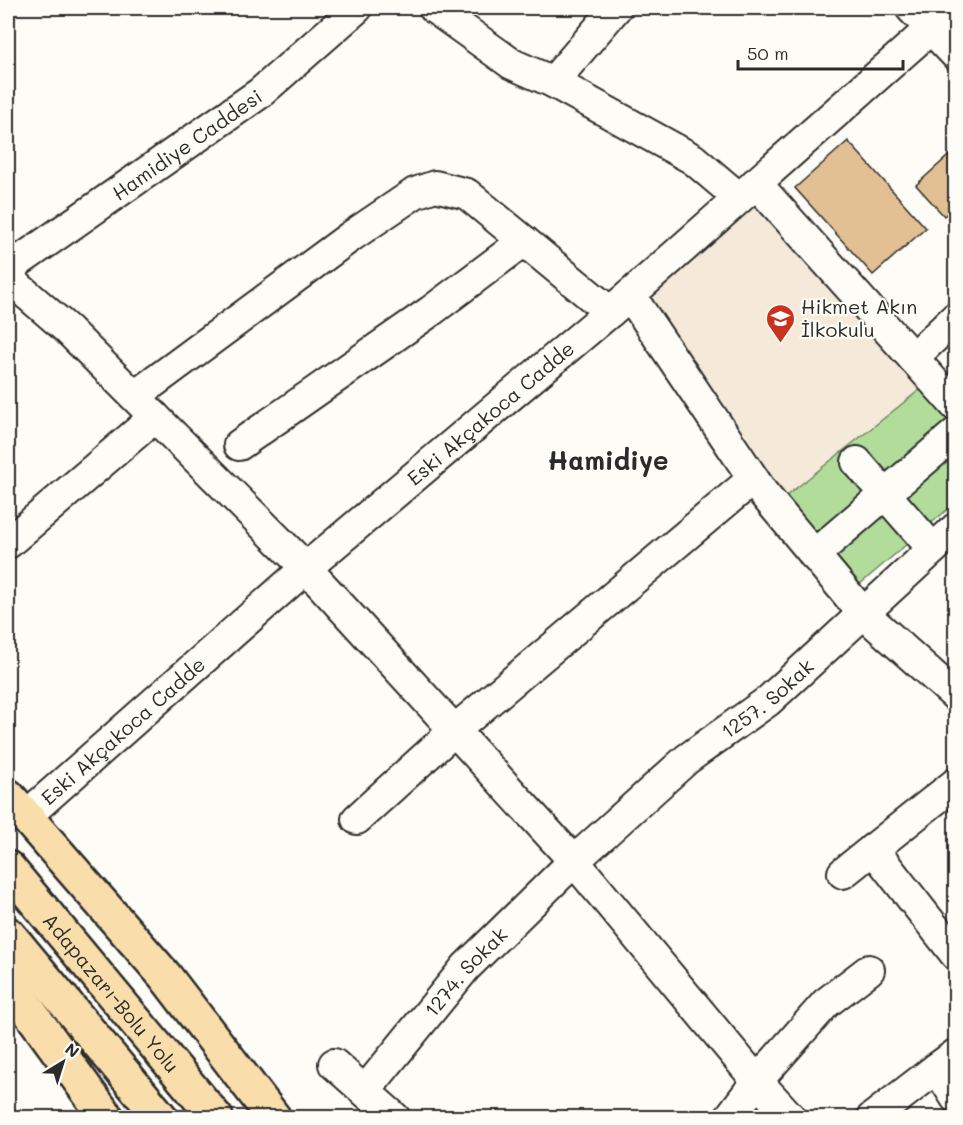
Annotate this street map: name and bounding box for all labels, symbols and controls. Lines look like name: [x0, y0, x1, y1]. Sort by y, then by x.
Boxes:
scale bar: [738, 33, 903, 71]
text: 50 m: [747, 41, 789, 65]
street label: Hamidiye Caddesi: [107, 83, 267, 206]
place label: Hikmet Akın İlkokulu: [801, 293, 917, 342]
school or university icon: Hikmet Akın İlkokulu: [764, 302, 796, 344]
street label: Eski Akçakoca Cadde: [401, 335, 579, 491]
district label: Hamidiye: [547, 443, 669, 477]
street label: Eski Akçakoca Cadde: [35, 651, 210, 810]
street label: 1257. Sokak: [716, 653, 819, 744]
street label: Adapazarı-Bolu Yolu: [38, 907, 186, 1078]
street label: 1274. Sokak: [418, 921, 512, 1022]
north arrow: [33, 1032, 93, 1092]
text: N: [61, 1038, 84, 1062]

